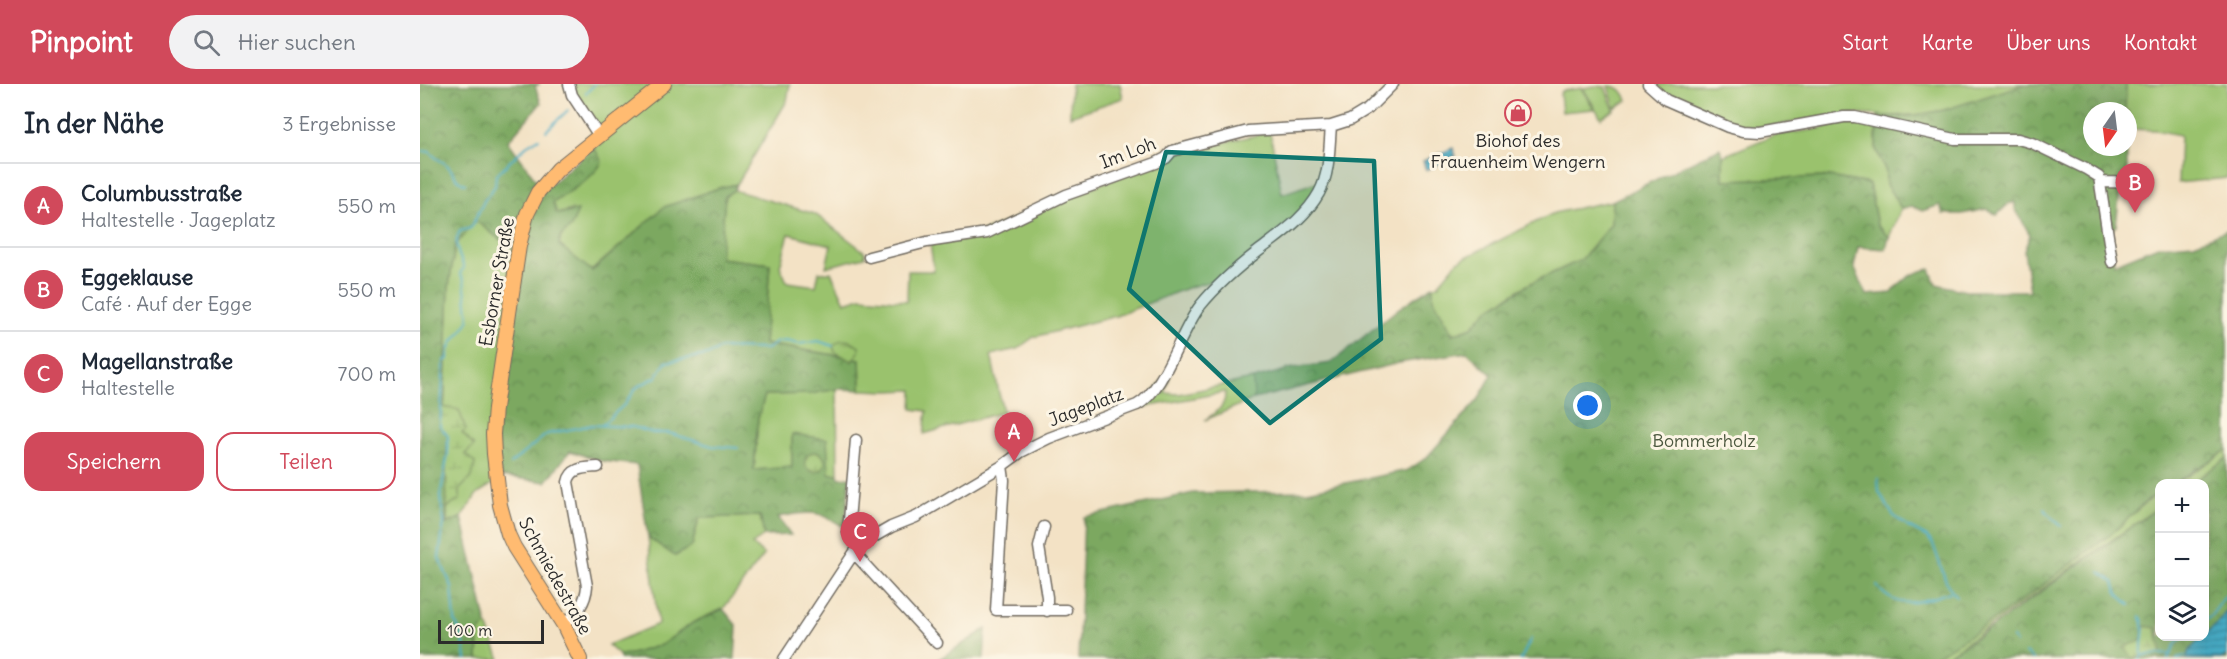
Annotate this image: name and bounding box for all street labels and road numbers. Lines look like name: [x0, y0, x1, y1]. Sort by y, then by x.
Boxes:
street label: Im Loh: [1097, 131, 1159, 174]
street label: Esborner Straße: [474, 216, 519, 348]
street label: Jageplatz: [1045, 382, 1127, 431]
street label: Schmiedestraße: [514, 513, 597, 638]

